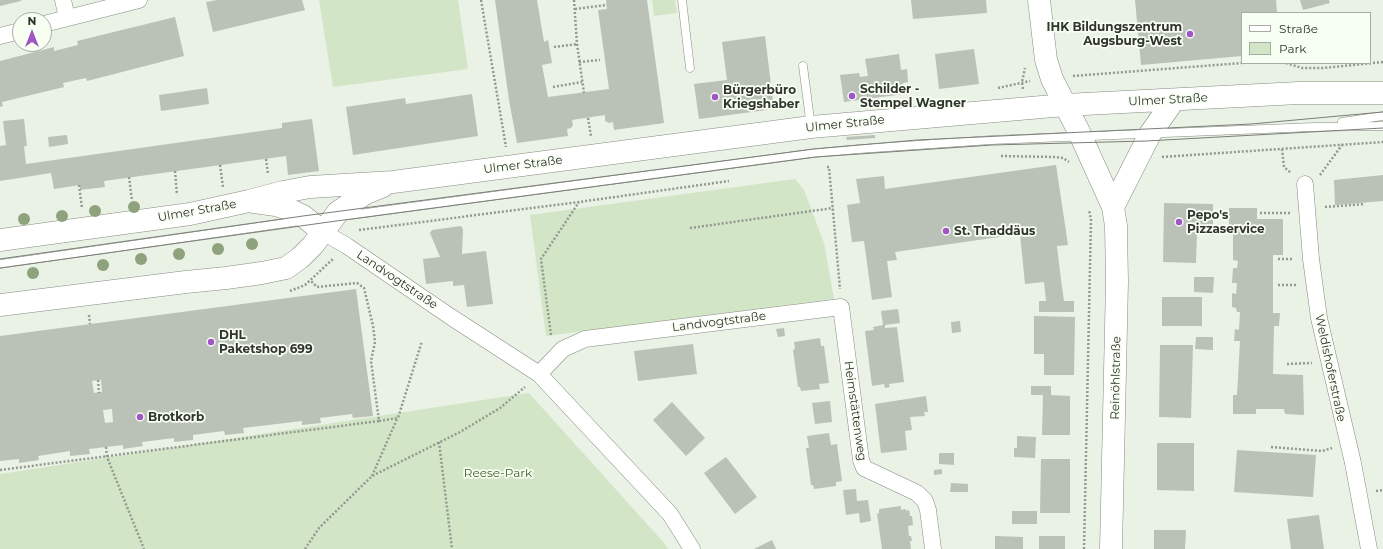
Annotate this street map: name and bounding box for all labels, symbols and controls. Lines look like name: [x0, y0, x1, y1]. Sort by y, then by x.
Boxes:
north arrow: [12, 12, 52, 52]
legend: [1241, 12, 1371, 64]
text: N: [28, 14, 36, 28]
place label: IHK Bildungszentrum Augsburg-West: [1047, 20, 1182, 48]
text: Straße: [1279, 21, 1318, 36]
marker: IHK Bildungszentrum Augsburg-West: [1185, 29, 1195, 39]
text: Park: [1279, 41, 1306, 56]
place label: Schilder - Stempel Wagner: [860, 82, 966, 110]
place label: Bürgerbüro Kriegshaber: [723, 83, 800, 111]
marker: Schilder - Stempel Wagner: [847, 91, 857, 101]
street label: Ulmer Straße: [1128, 91, 1208, 109]
marker: Bürgerbüro Kriegshaber: [710, 92, 720, 102]
street label: Ulmer Straße: [805, 113, 885, 135]
street label: Ulmer Straße: [483, 153, 563, 177]
street label: Ulmer Straße: [157, 197, 237, 225]
place label: Pepo's Pizzaservice: [1187, 208, 1264, 236]
marker: Pepo's Pizzaservice: [1174, 217, 1184, 227]
place label: St. Thaddäus: [954, 224, 1035, 238]
marker: St. Thaddäus: [941, 226, 951, 236]
street label: Landvogtstraße: [354, 248, 440, 312]
street label: Landvogtstraße: [671, 309, 767, 335]
street label: Weldishoferstraße: [1312, 313, 1348, 423]
place label: DHL Paketshop 699: [219, 328, 313, 356]
street label: Reinöhlstraße: [1108, 336, 1124, 420]
marker: DHL Paketshop 699: [206, 337, 216, 347]
street label: Heimstättenweg: [841, 360, 869, 462]
place label: Brotkorb: [148, 410, 204, 424]
marker: Brotkorb: [135, 412, 145, 422]
park label: Reese-Park: [464, 466, 532, 480]

